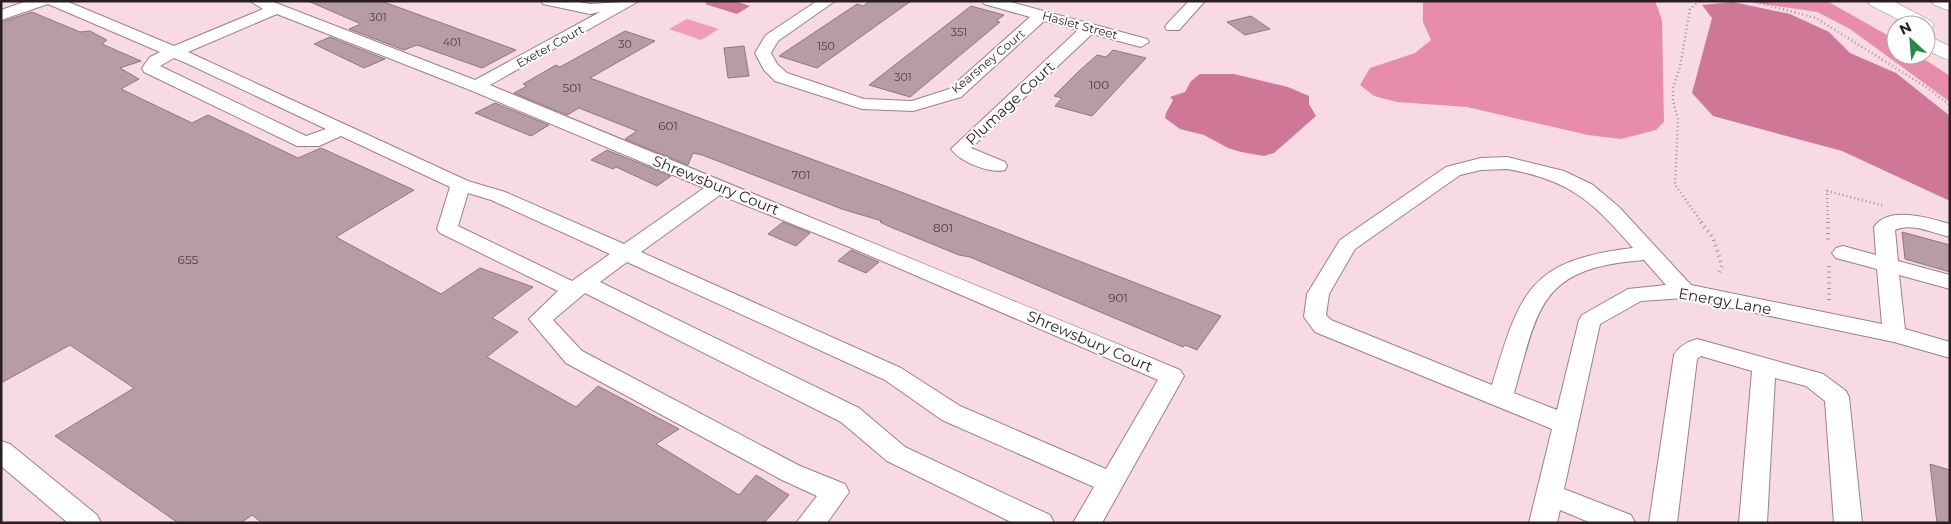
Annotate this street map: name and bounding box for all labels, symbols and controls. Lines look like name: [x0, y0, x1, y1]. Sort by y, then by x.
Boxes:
street label: Haslet Street: [1041, 8, 1119, 42]
house number: 301: [369, 10, 387, 24]
north arrow: [1886, 15, 1936, 65]
text: N: [1896, 18, 1914, 39]
street label: Exeter Court: [514, 21, 586, 71]
house number: 351: [951, 25, 967, 39]
street label: Kearsney Court: [948, 26, 1028, 96]
house number: 401: [443, 35, 461, 49]
house number: 30: [618, 37, 632, 51]
house number: 150: [817, 39, 835, 53]
street label: Plumage Court: [961, 57, 1059, 149]
house number: 301: [894, 70, 912, 84]
house number: 100: [1089, 77, 1109, 92]
house number: 501: [562, 80, 582, 95]
house number: 601: [658, 118, 678, 133]
street label: Shrewsbury Court: [650, 151, 782, 219]
house number: 701: [791, 167, 811, 182]
house number: 801: [933, 220, 953, 235]
house number: 655: [178, 252, 199, 267]
street label: Energy Lane: [1677, 283, 1773, 319]
house number: 901: [1108, 290, 1128, 305]
street label: Shrewsbury Court: [1024, 306, 1156, 376]

